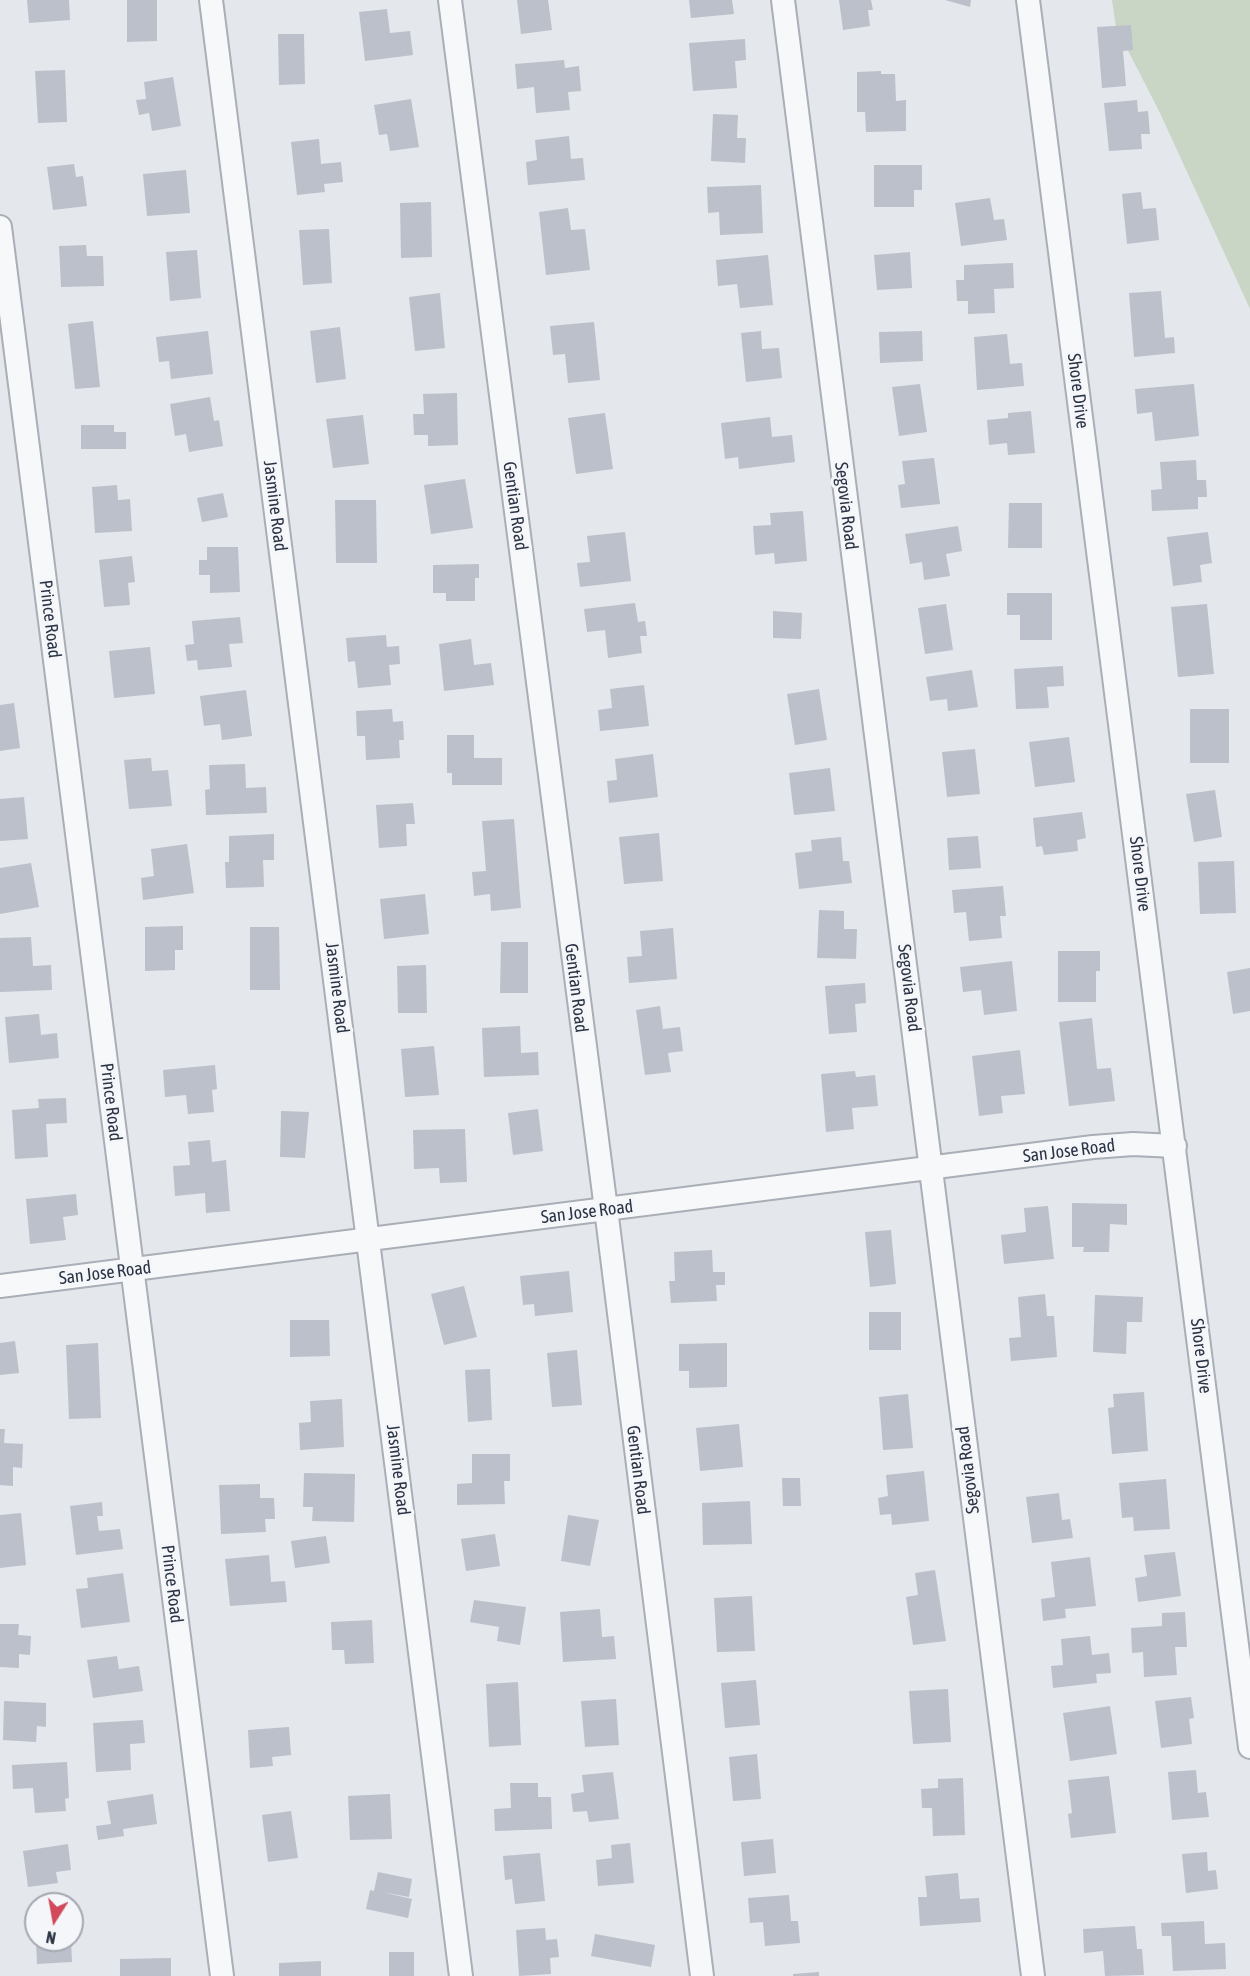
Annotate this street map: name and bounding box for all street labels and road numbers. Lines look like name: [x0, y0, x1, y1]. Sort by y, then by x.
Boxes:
street label: Shore Drive: [1063, 352, 1093, 430]
street label: Jasmine Road: [259, 459, 291, 553]
street label: Gentian Road: [498, 460, 532, 552]
street label: Segovia Road: [830, 461, 862, 551]
street label: Prince Road: [34, 579, 66, 659]
street label: Shore Drive: [1125, 835, 1155, 913]
street label: Jasmine Road: [321, 941, 353, 1035]
street label: Gentian Road: [560, 942, 592, 1034]
street label: Segovia Road: [893, 943, 925, 1033]
street label: Prince Road: [95, 1062, 127, 1142]
street label: San Jose Road: [1022, 1135, 1116, 1167]
street label: San Jose Road: [540, 1196, 634, 1228]
street label: San Jose Road: [58, 1257, 152, 1289]
street label: Shore Drive: [1186, 1317, 1216, 1395]
street label: Jasmine Road: [382, 1423, 414, 1517]
street label: Gentian Road: [622, 1424, 654, 1516]
street label: Segovia Road: [952, 1425, 984, 1515]
street label: Prince Road: [156, 1544, 188, 1624]

